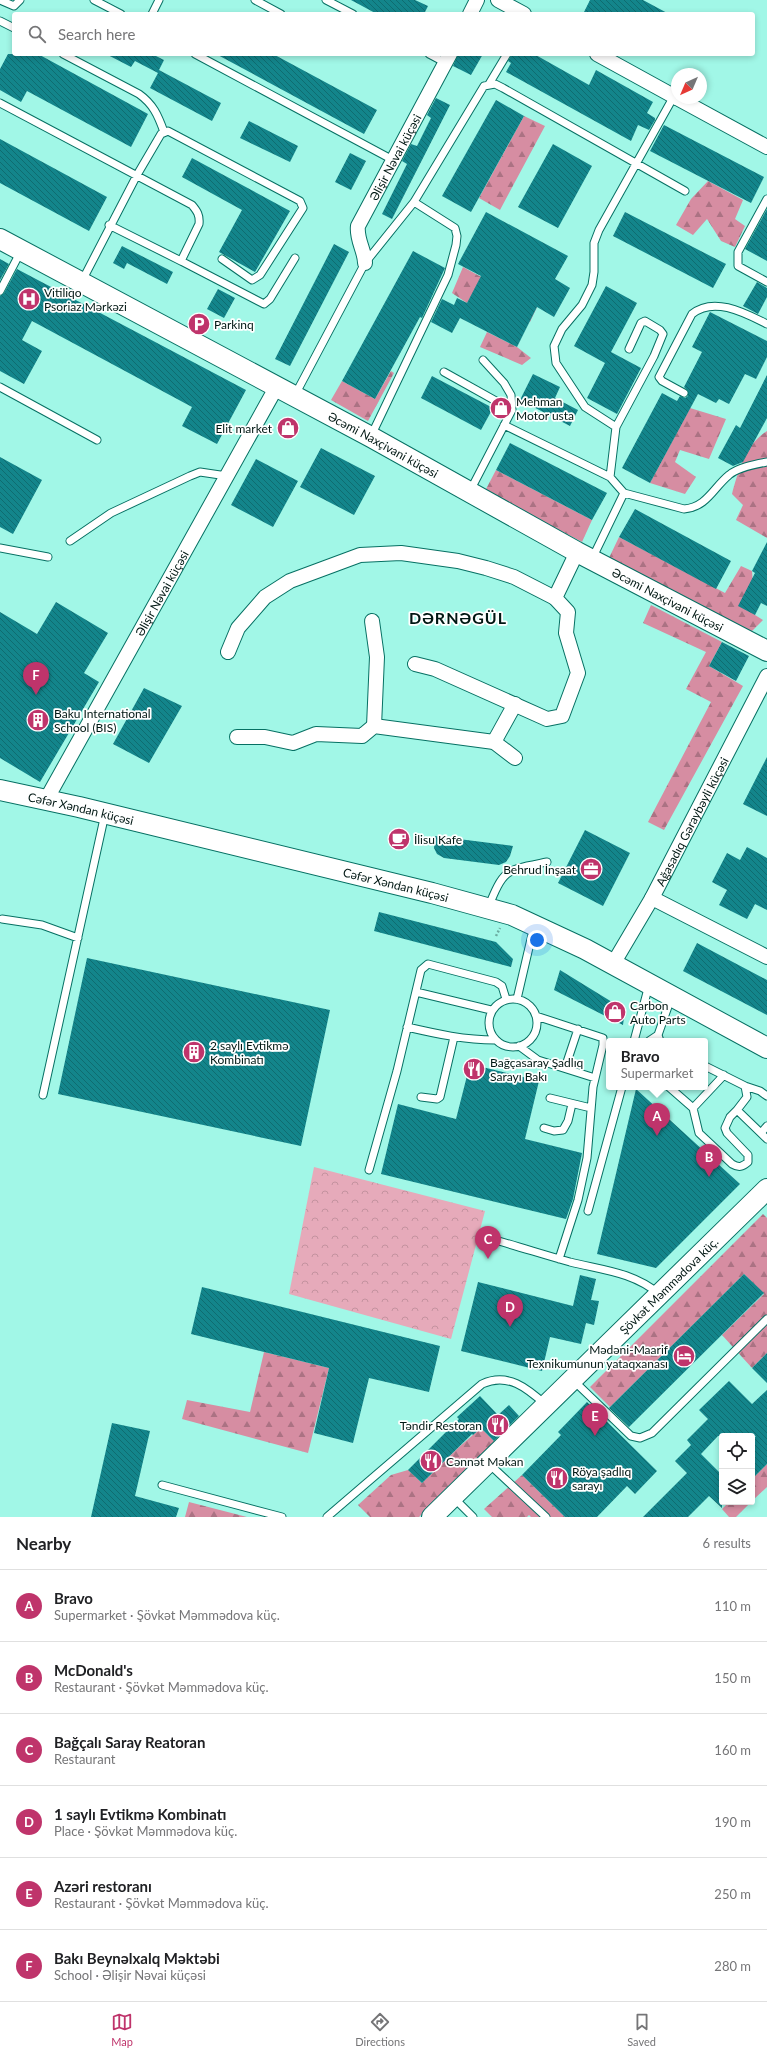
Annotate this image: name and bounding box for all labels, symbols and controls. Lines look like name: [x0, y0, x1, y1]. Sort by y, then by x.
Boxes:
search box: [12, 12, 755, 56]
icon: search: [26, 23, 48, 45]
text: Search here: [58, 25, 135, 43]
north arrow: [671, 68, 707, 104]
street label: Əlişir Nəvai küçəsi: [366, 111, 424, 203]
place label: Vitiliqo Psoriaz Mərkəzi: [44, 285, 127, 314]
hospital icon: Vitiliqo Psoriaz Mərkəzi: [16, 286, 42, 312]
parking icon: Parkinq: [186, 311, 212, 337]
place label: Parkinq: [214, 317, 254, 332]
place label: Mehman Motor usta: [516, 394, 574, 423]
shop icon: Mehman Motor usta: [488, 395, 514, 421]
street label: Əcəmi Naxçivani küçəsi: [326, 408, 441, 481]
shop icon: Elit market: [275, 415, 301, 441]
place label: Elit market: [215, 421, 273, 436]
street label: Əlişir Nəvai küçəsi: [132, 547, 191, 639]
street label: Əcəmi Naxçivani küçəsi: [610, 564, 726, 635]
district label: DƏRNƏGÜL: [409, 608, 507, 627]
pin: F: [23, 662, 49, 695]
place label: Baku International School (BIS): [54, 706, 151, 735]
building icon: Baku International School (BIS): [25, 707, 51, 733]
street label: Ağasadıq Gəraybəyli küçəsi: [652, 754, 731, 888]
street label: Cəfər Xəndan küçəsi: [27, 789, 135, 828]
cafe icon: İlisu Kafe: [386, 826, 412, 852]
place label: İlisu Kafe: [414, 832, 462, 847]
office icon: Behrud İnşaat: [578, 856, 604, 882]
place label: Behrud İnşaat: [503, 862, 577, 877]
street label: Cəfər Xəndan küçəsi: [342, 864, 450, 905]
your location: [527, 930, 547, 950]
place label: Carbon Auto Parts: [630, 998, 686, 1027]
shop icon: Carbon Auto Parts: [602, 999, 628, 1025]
place label: 2 saylı Evtikmə Kombinatı: [210, 1038, 289, 1067]
popup: [606, 1038, 708, 1090]
building icon: 2 saylı Evtikmə Kombinatı: [181, 1039, 207, 1065]
text: Bravo: [621, 1047, 660, 1065]
place label: Bağçasaray Şadlıq Sarayı Bakı: [490, 1055, 583, 1084]
restaurant icon: Bağçasaray Şadlıq Sarayı Bakı: [461, 1056, 487, 1082]
text: Supermarket: [621, 1065, 693, 1081]
pin: A: [644, 1103, 670, 1136]
pin: B: [696, 1144, 722, 1177]
pin: C: [475, 1226, 501, 1259]
street label: Şövkət Məmmədova küç.: [616, 1234, 721, 1337]
pin: D: [497, 1294, 523, 1327]
place label: Mədəni-Maarif Texnikumunun yataqxanası: [527, 1342, 669, 1371]
hotel icon: Mədəni-Maarif Texnikumunun yataqxanası: [671, 1343, 697, 1369]
pin: E: [582, 1403, 608, 1436]
restaurant icon: Təndir Restoran: [485, 1412, 511, 1438]
place label: Təndir Restoran: [400, 1418, 482, 1433]
map controls: [719, 1433, 755, 1505]
button: locate: [719, 1433, 755, 1469]
restaurant icon: Cənnət Məkan: [418, 1448, 444, 1474]
place label: Cənnət Məkan: [446, 1454, 523, 1469]
place label: Röya şadlıq sarayı: [572, 1464, 631, 1493]
restaurant icon: Röya şadlıq sarayı: [544, 1465, 570, 1491]
button: layers: [719, 1469, 755, 1505]
text: Nearby: [16, 1533, 71, 1554]
text: 6 results: [703, 1535, 751, 1551]
text: Bravo: [54, 1589, 93, 1607]
text: A: [24, 1598, 34, 1614]
text: 110 m: [714, 1598, 751, 1614]
text: Supermarket · Şövkət Məmmədova küç.: [54, 1607, 280, 1623]
text: McDonald's: [54, 1661, 133, 1679]
text: B: [25, 1670, 33, 1686]
text: 150 m: [714, 1670, 751, 1686]
text: Restaurant · Şövkət Məmmədova küç.: [54, 1679, 269, 1695]
text: Bağçalı Saray Reatoran: [54, 1733, 205, 1751]
text: C: [25, 1742, 33, 1758]
text: 160 m: [714, 1742, 751, 1758]
text: Restaurant: [54, 1751, 116, 1767]
text: 1 saylı Evtikmə Kombinatı: [54, 1805, 226, 1823]
text: D: [24, 1814, 34, 1830]
text: 190 m: [714, 1814, 751, 1830]
text: Place · Şövkət Məmmədova küç.: [54, 1823, 237, 1839]
text: Azəri restoranı: [54, 1877, 152, 1895]
text: E: [25, 1886, 33, 1902]
text: 250 m: [714, 1886, 751, 1902]
text: Restaurant · Şövkət Məmmədova küç.: [54, 1895, 269, 1911]
text: Bakı Beynəlxalq Məktəbi: [54, 1949, 220, 1967]
text: F: [25, 1958, 33, 1974]
text: 280 m: [714, 1958, 751, 1974]
text: School · Əlişir Nəvai küçəsi: [54, 1967, 206, 1983]
tab: Map: [111, 2011, 133, 2048]
tab: Directions: [355, 2011, 405, 2048]
tab: Saved: [627, 2011, 656, 2048]

